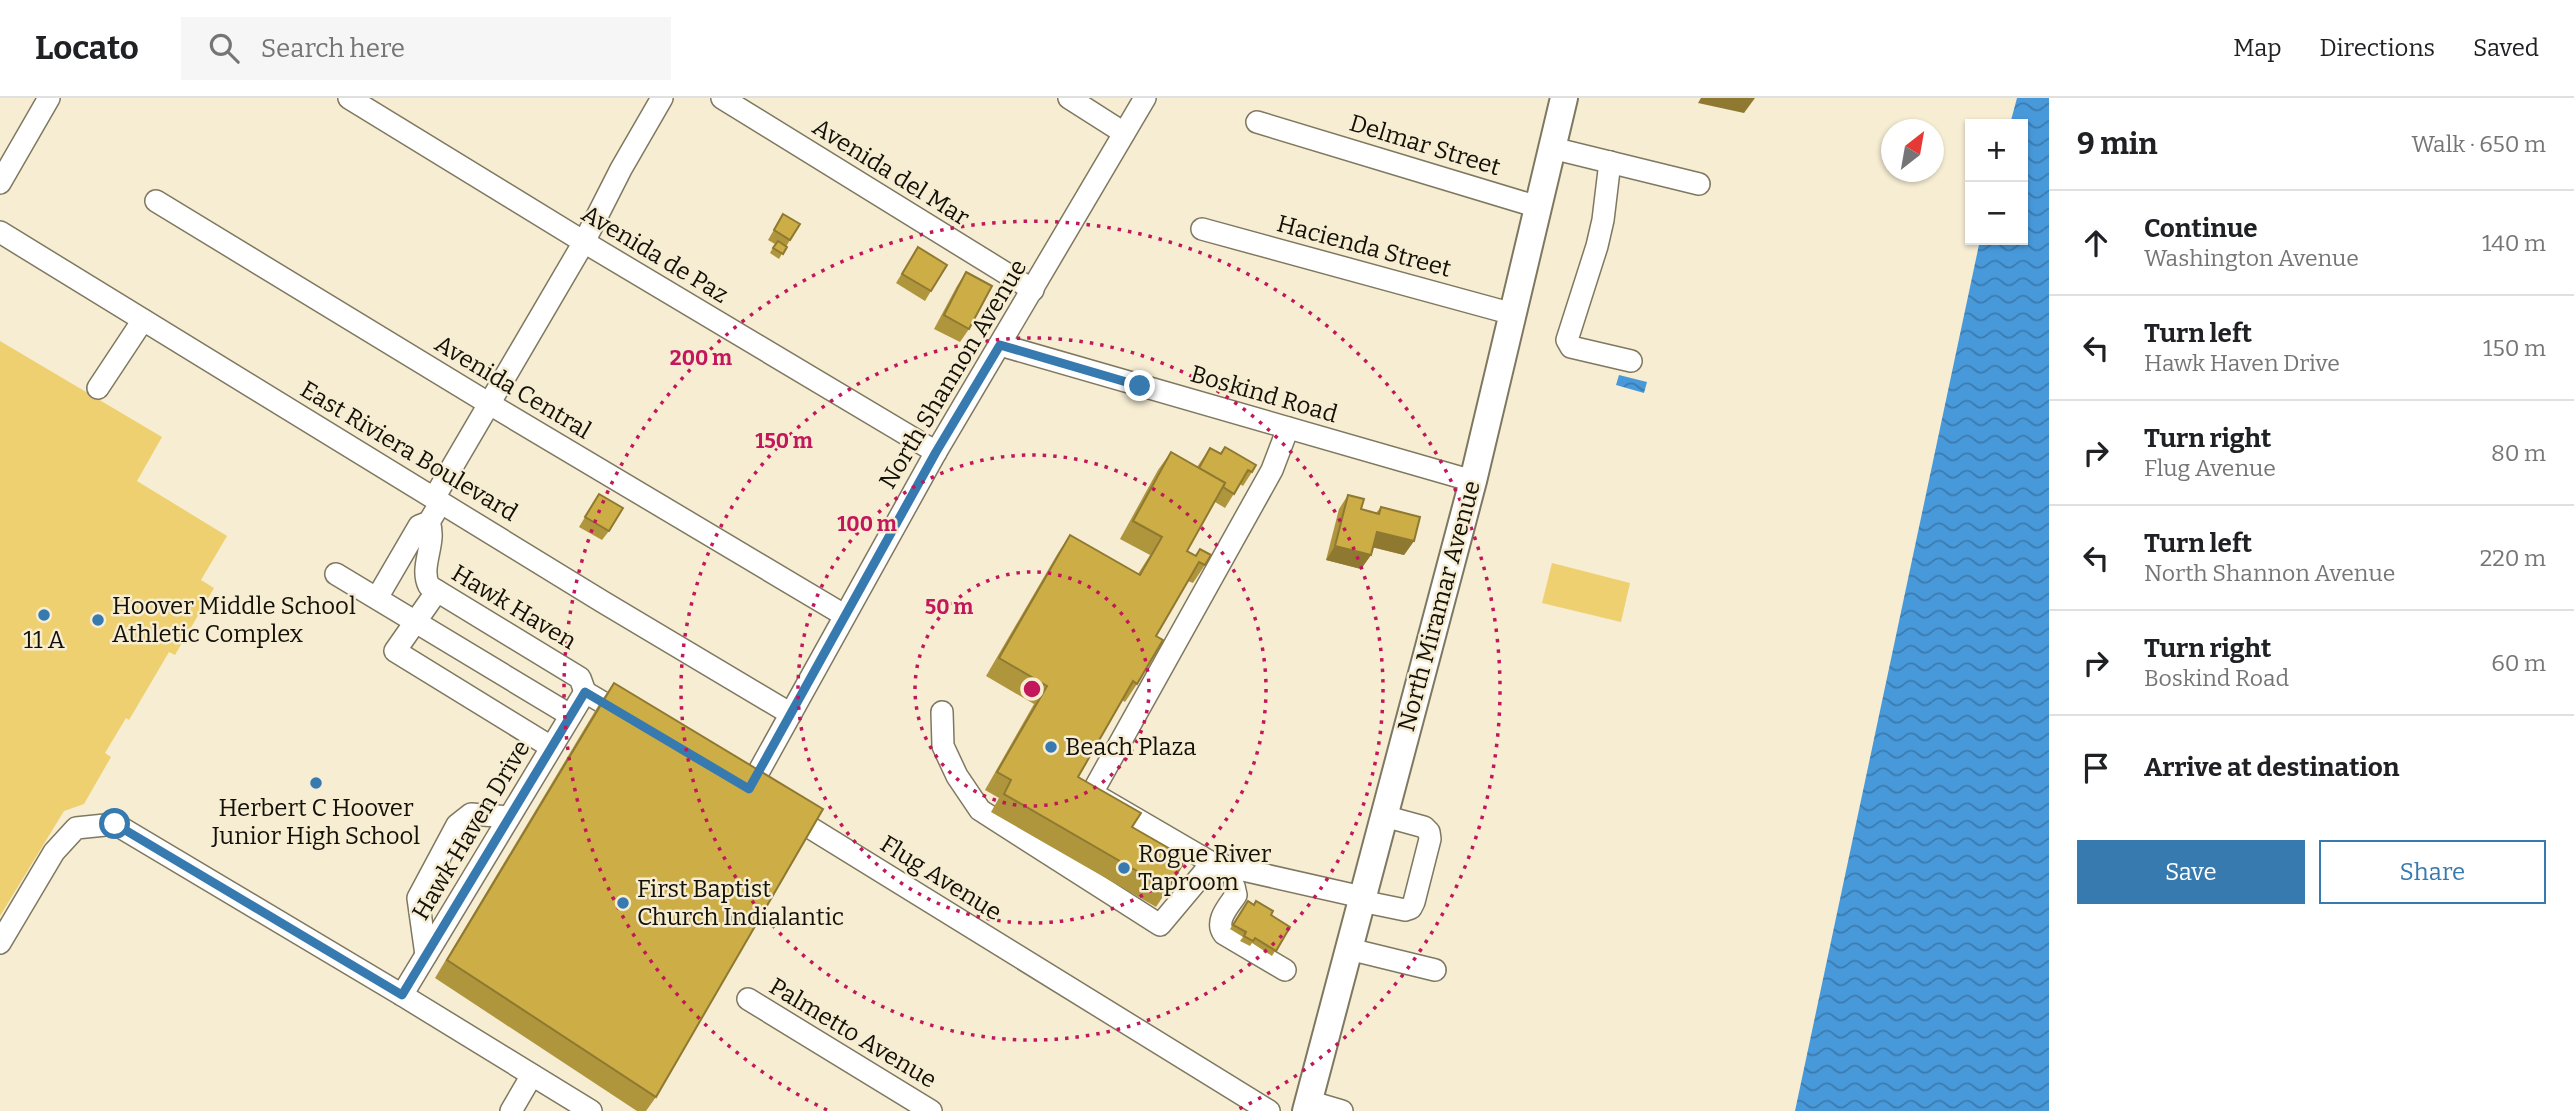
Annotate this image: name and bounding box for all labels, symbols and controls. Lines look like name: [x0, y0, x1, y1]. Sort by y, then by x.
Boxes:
search box: [181, 17, 671, 80]
text: Locato: [35, 28, 139, 68]
icon: search: [205, 29, 243, 67]
text: Search here: [261, 33, 405, 64]
text: Map: [2233, 34, 2282, 62]
text: Directions: [2320, 34, 2435, 62]
text: Saved: [2473, 34, 2539, 62]
street label: Delmar Street: [1346, 109, 1504, 181]
street label: Avenida del Mar: [808, 113, 975, 232]
north arrow: [1881, 119, 1944, 182]
map controls: [1965, 119, 2028, 245]
button: +: [1965, 119, 2028, 182]
text: 9 min: [2077, 126, 2158, 162]
text: Walk · 650 m: [2411, 130, 2546, 158]
button: −: [1965, 182, 2028, 245]
street label: Avenida de Paz: [577, 199, 733, 309]
street label: Hacienda Street: [1274, 209, 1454, 283]
text: Continue: [2144, 213, 2258, 244]
icon: ahead: [2077, 224, 2115, 262]
text: 140 m: [2482, 229, 2546, 257]
text: Washington Avenue: [2144, 244, 2359, 272]
street label: North Shannon Avenue: [873, 254, 1033, 494]
text: Turn left: [2144, 318, 2252, 349]
street label: Avenida Central: [430, 329, 596, 445]
icon: left: [2077, 329, 2115, 367]
text: 150 m: [2483, 334, 2546, 362]
text: 200 m: [670, 345, 732, 371]
text: Hawk Haven Drive: [2144, 349, 2340, 377]
street label: Boskind Road: [1187, 360, 1341, 428]
route end: [1124, 370, 1155, 401]
street label: East Riviera Boulevard: [295, 375, 523, 527]
text: Turn right: [2144, 423, 2271, 454]
text: 150 m: [755, 428, 813, 454]
icon: right: [2077, 434, 2115, 472]
text: 80 m: [2491, 439, 2546, 467]
text: Flug Avenue: [2144, 454, 2276, 482]
street label: North Miramar Avenue: [1392, 478, 1486, 734]
text: 100 m: [837, 511, 897, 537]
text: Turn left: [2144, 528, 2252, 559]
icon: left: [2077, 539, 2115, 577]
text: 220 m: [2480, 544, 2546, 572]
street label: Hawk Haven: [447, 559, 581, 655]
text: North Shannon Avenue: [2144, 559, 2395, 587]
place label: Hoover Middle School Athletic Complex: [112, 592, 356, 648]
text: 50 m: [925, 594, 973, 620]
marker: 11 A: [36, 607, 52, 623]
marker: Hoover Middle School Athletic Complex: [90, 612, 106, 628]
place label: 11 A: [23, 626, 65, 654]
text: Turn right: [2144, 633, 2271, 664]
icon: right: [2077, 644, 2115, 682]
text: 60 m: [2491, 649, 2546, 677]
text: Boskind Road: [2144, 664, 2289, 692]
centre of rings: [1020, 677, 1044, 701]
place label: Beach Plaza: [1065, 733, 1196, 761]
street label: Hawk Haven Drive: [406, 735, 536, 925]
marker: Beach Plaza: [1043, 739, 1059, 755]
icon: arrive: [2077, 749, 2115, 787]
text: Arrive at destination: [2144, 752, 2399, 783]
marker: Herbert C Hoover Junior High School: [308, 775, 324, 791]
place label: Herbert C Hoover Junior High School: [211, 794, 420, 850]
route start: [99, 808, 130, 839]
street label: Flug Avenue: [875, 830, 1007, 926]
place label: Rogue River Taproom: [1138, 840, 1272, 896]
button: Save: [2077, 840, 2305, 904]
button: Share: [2319, 840, 2546, 904]
marker: Rogue River Taproom: [1116, 860, 1132, 876]
place label: First Baptist Church Indialantic: [637, 875, 844, 931]
marker: First Baptist Church Indialantic: [615, 895, 631, 911]
street label: Palmetto Avenue: [764, 972, 942, 1094]

